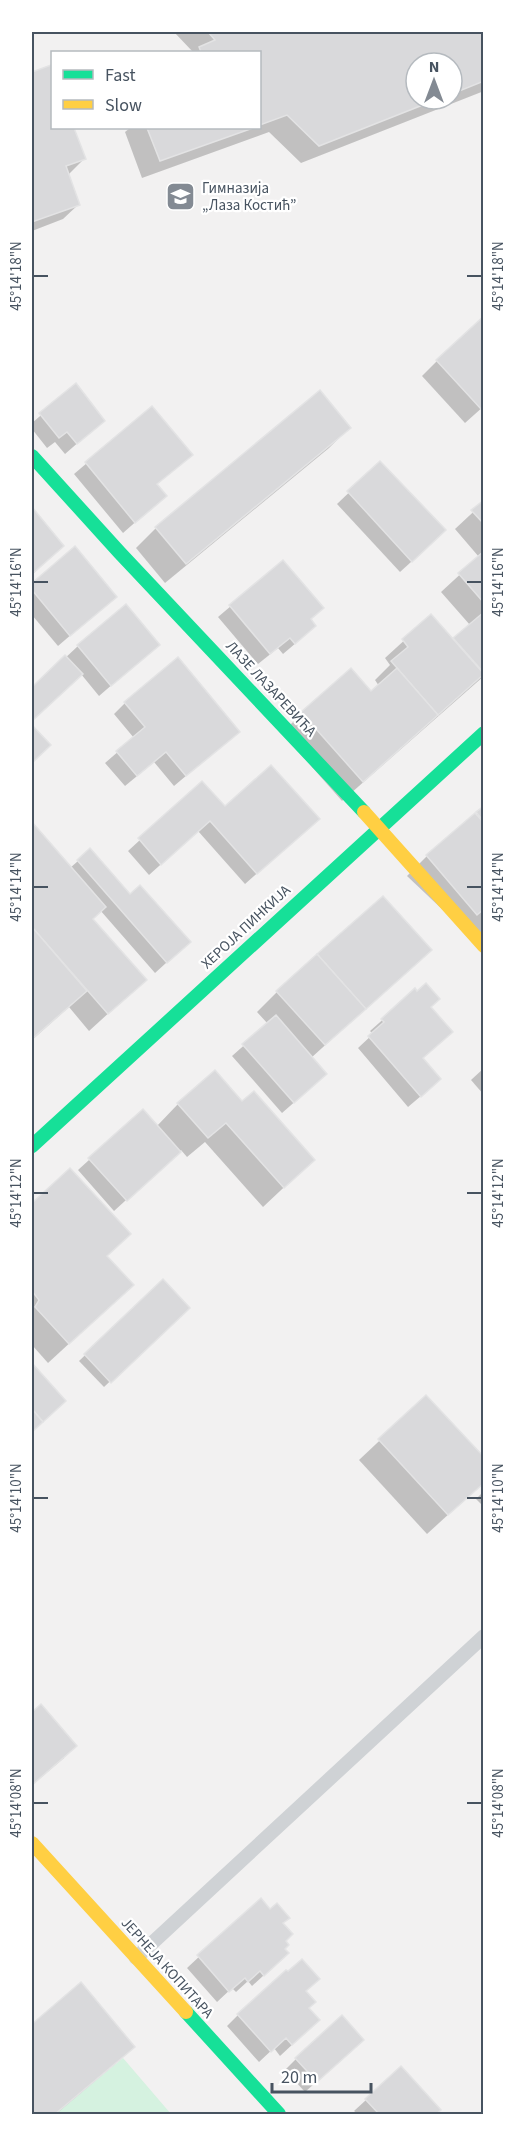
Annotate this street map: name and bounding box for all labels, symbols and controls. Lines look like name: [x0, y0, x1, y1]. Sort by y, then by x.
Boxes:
legend: [51, 51, 261, 129]
north arrow: [404, 51, 464, 111]
text: N: [429, 56, 439, 78]
text: Fast: [105, 63, 136, 88]
text: Slow: [105, 93, 142, 118]
place label: Гимназија „Лаза Костић”: [202, 178, 296, 216]
school or university icon: Гимназија „Лаза Костић”: [165, 181, 197, 213]
text: 45°14'18"N: [6, 241, 27, 311]
text: 45°14'18"N: [488, 241, 509, 311]
text: 45°14'16"N: [6, 547, 27, 617]
text: 45°14'16"N: [488, 547, 509, 617]
street label: ЛАЗЕ ЛАЗАРЕВИЋА: [221, 636, 322, 742]
text: 45°14'14"N: [6, 852, 27, 922]
text: 45°14'14"N: [488, 852, 509, 922]
street label: ХЕРОЈА ПИНКИЈА: [197, 880, 296, 974]
text: 45°14'12"N: [6, 1158, 27, 1228]
text: 45°14'12"N: [488, 1158, 509, 1228]
text: 45°14'10"N: [6, 1463, 27, 1533]
text: 45°14'10"N: [488, 1463, 509, 1533]
text: 45°14'08"N: [6, 1768, 27, 1838]
text: 45°14'08"N: [488, 1768, 509, 1838]
street label: ЈЕРНЕЈА КОПИТАРА: [116, 1913, 219, 2024]
scale bar: [272, 2056, 371, 2094]
text: 20 m: [281, 2065, 317, 2090]

